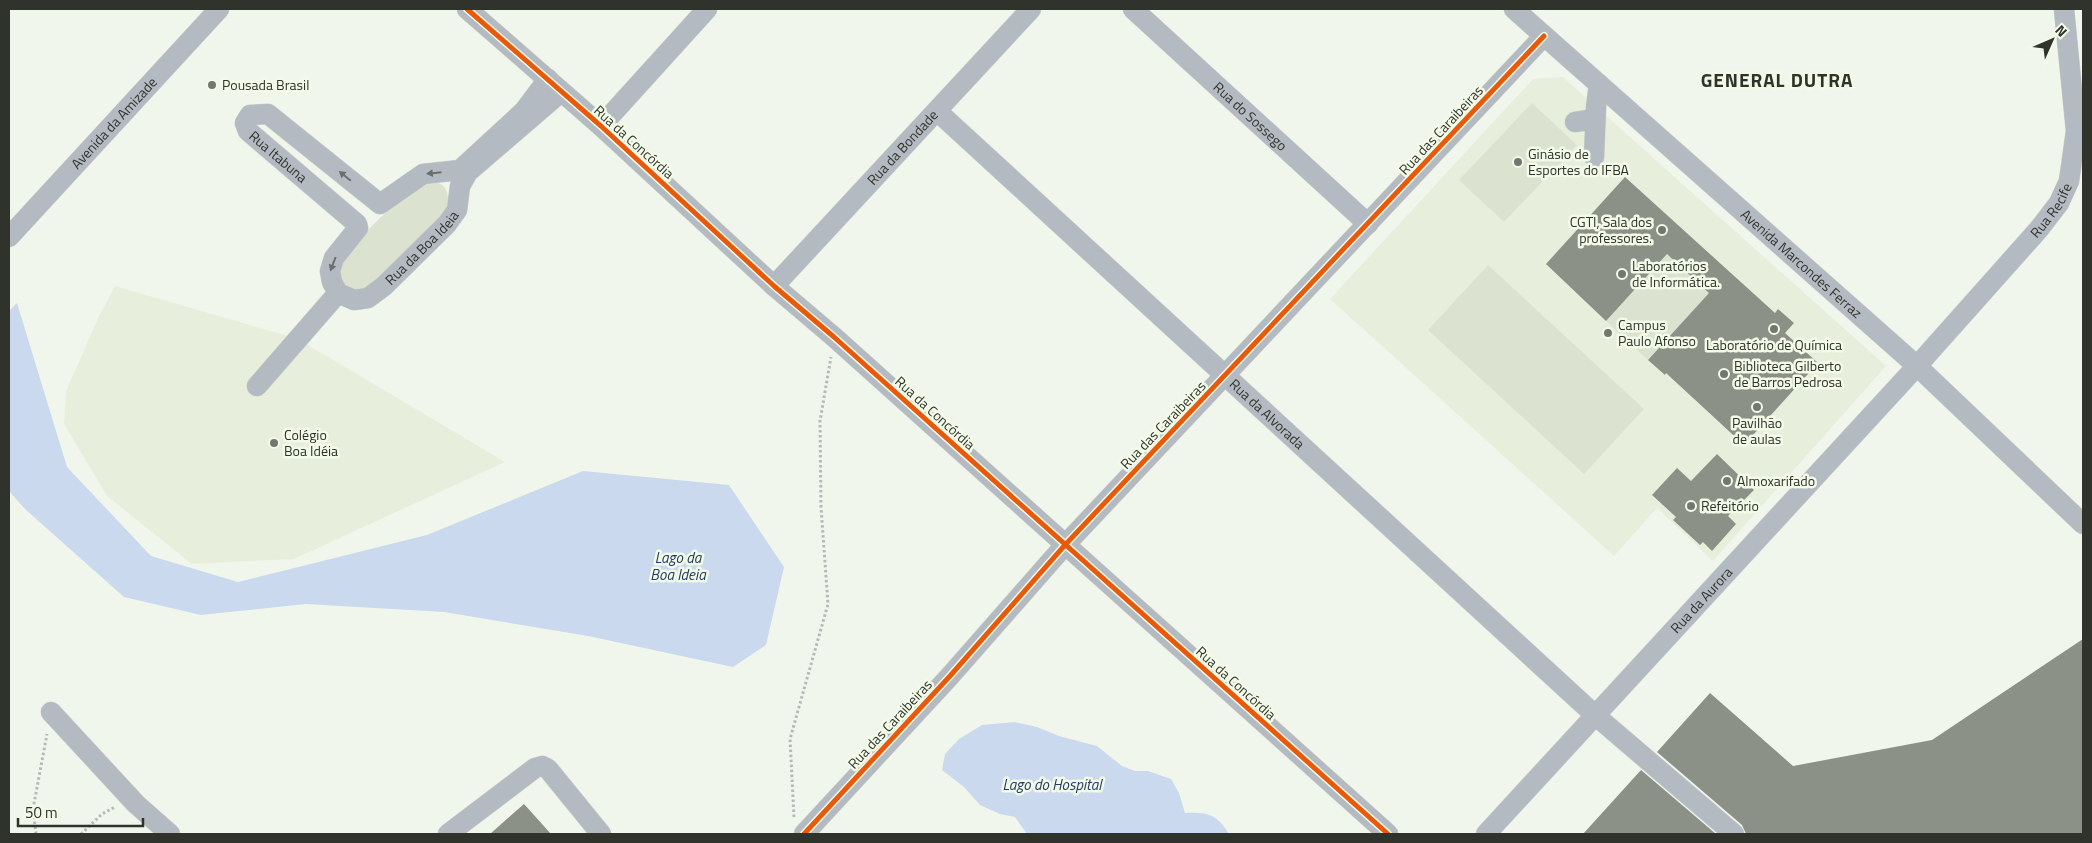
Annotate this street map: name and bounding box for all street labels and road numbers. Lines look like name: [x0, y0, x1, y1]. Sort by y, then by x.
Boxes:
street label: Avenida da Amizade: [66, 72, 161, 173]
street label: Rua do Sossego: [1209, 77, 1292, 155]
street label: Rua das Caraibeiras: [1394, 80, 1488, 179]
street label: Rua da Concórdia: [590, 100, 679, 183]
street label: Rua da Bondade: [862, 105, 943, 189]
street label: Rua Itabuna: [245, 125, 312, 187]
street label: Rua Recife: [2025, 180, 2077, 242]
street label: Avenida Marcondes Ferraz: [1737, 204, 1867, 323]
street label: Rua da Boa Ideia: [380, 206, 463, 290]
street label: Rua da Concórdia: [891, 371, 980, 454]
street label: Rua da Alvorada: [1225, 374, 1310, 454]
street label: Rua das Caraibeiras: [1115, 376, 1210, 474]
street label: Rua da Aurora: [1665, 562, 1737, 638]
street label: Rua da Concórdia: [1192, 641, 1281, 724]
street label: Rua das Caraibeiras: [843, 674, 937, 773]

